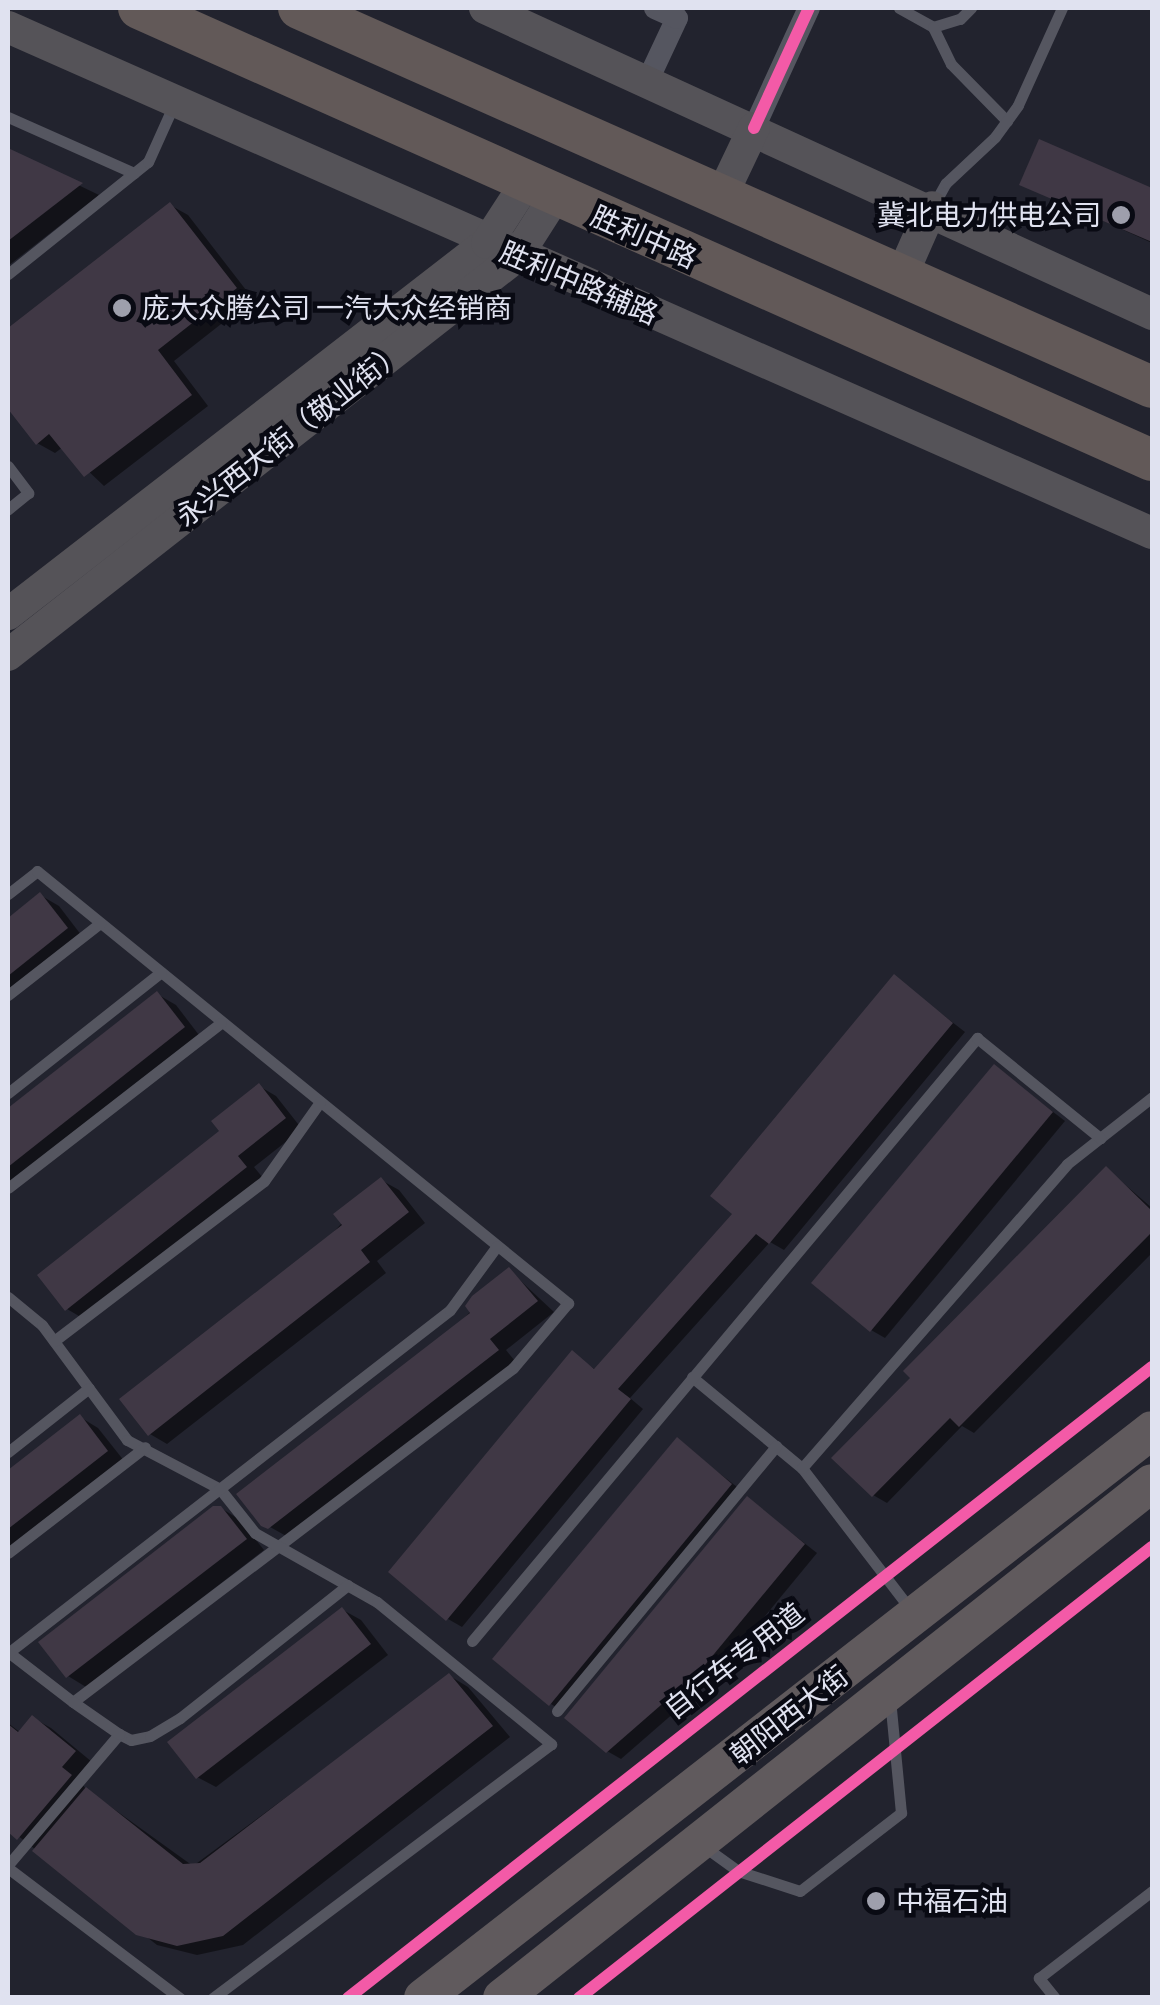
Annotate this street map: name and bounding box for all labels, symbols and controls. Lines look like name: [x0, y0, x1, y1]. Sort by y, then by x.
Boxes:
place label: 冀北电力供电公司: [877, 198, 1101, 232]
street label: 胜利中路: [586, 199, 702, 275]
marker: 冀北电力供电公司: [1110, 204, 1132, 226]
street label: 胜利中路辅路: [495, 235, 663, 331]
place label: 庞大众腾公司 一汽大众经销商: [142, 291, 512, 325]
marker: 庞大众腾公司 一汽大众经销商: [111, 297, 133, 319]
street label: 永兴西大街（敬业街）: [169, 335, 411, 533]
street label: 自行车专用道: [657, 1596, 811, 1726]
street label: 朝阳西大街: [723, 1659, 855, 1771]
place label: 中福石油: [896, 1884, 1008, 1918]
marker: 中福石油: [865, 1890, 887, 1912]

